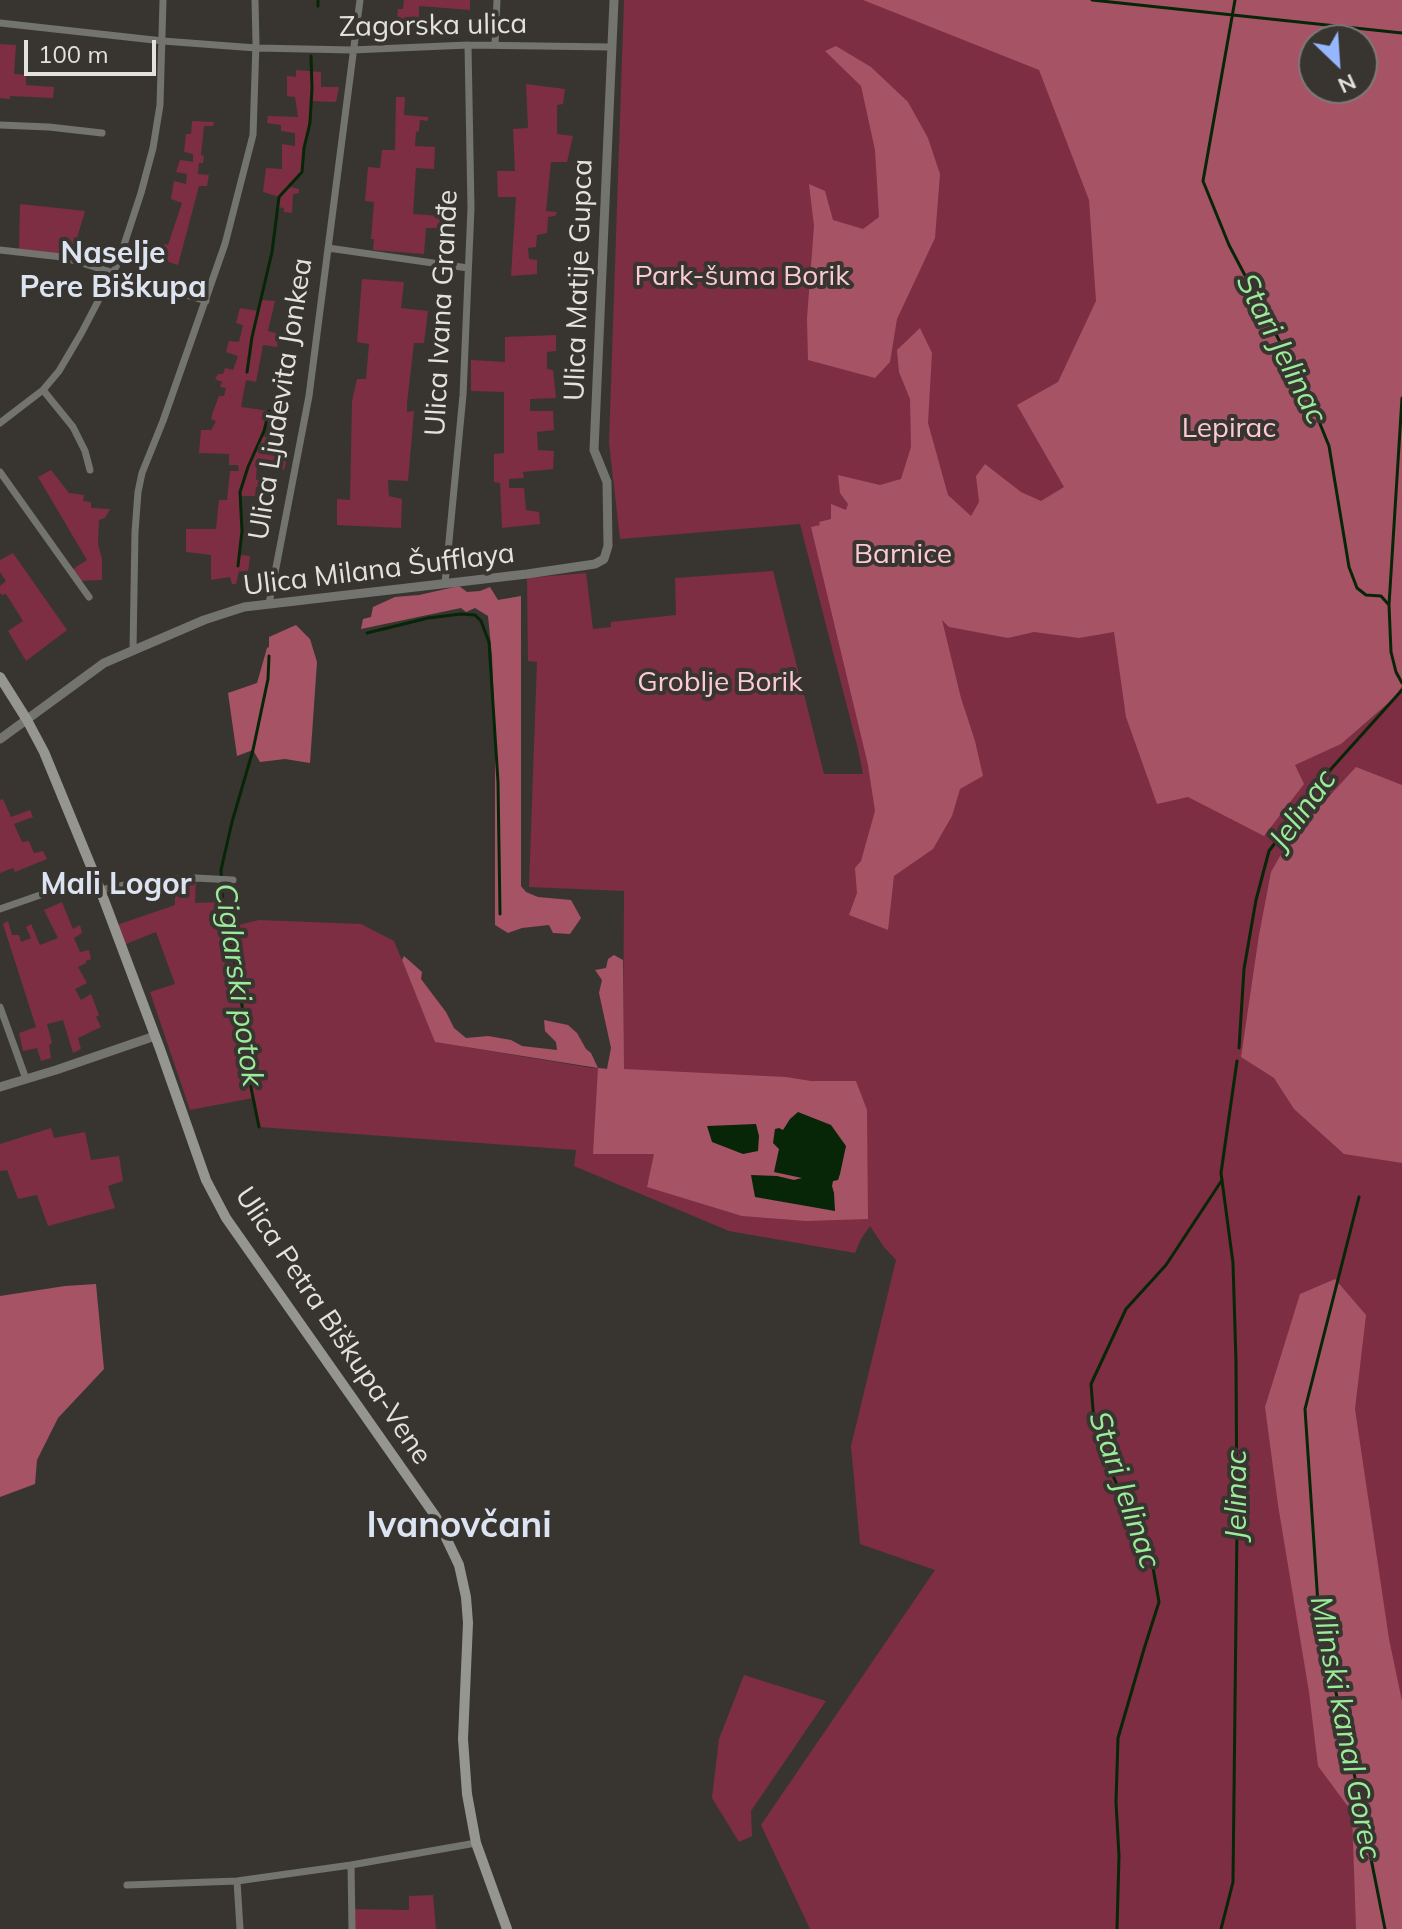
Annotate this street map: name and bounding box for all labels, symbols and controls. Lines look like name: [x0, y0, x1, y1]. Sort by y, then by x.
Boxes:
street label: Zagorska ulica: [339, 8, 527, 44]
scale bar: [28, 24, 160, 74]
north arrow: [1298, 24, 1378, 104]
text: 100 m: [38, 39, 109, 69]
text: N: [1334, 68, 1361, 100]
street label: Ulica Matije Gupca: [558, 158, 600, 402]
street label: Ulica Ivana Granđe: [419, 189, 465, 437]
district label: Naselje Pere Biškupa: [19, 236, 207, 306]
street label: Ulica Ljudevita Jonkea: [242, 256, 320, 542]
park label: Park-šuma Borik: [634, 260, 850, 294]
water label: Stari Jelinac: [1228, 268, 1334, 430]
park label: Lepirac: [1182, 412, 1276, 446]
street label: Ulica Milana Šufflaya: [241, 537, 517, 603]
park label: Barnice: [854, 538, 952, 572]
park label: Groblje Borik: [637, 666, 803, 700]
water label: Jelinac: [1262, 763, 1344, 857]
district label: Mali Logor: [40, 867, 192, 903]
water label: Ciglarski potok: [206, 881, 270, 1089]
street label: Ulica Petra Biškupa-Vene: [227, 1181, 439, 1471]
water label: Stari Jelinac: [1080, 1407, 1168, 1573]
water label: Jelinac: [1219, 1450, 1255, 1540]
district label: Ivanovčani: [366, 1504, 552, 1548]
water label: Mlinski kanal Gorec: [1302, 1593, 1388, 1863]

